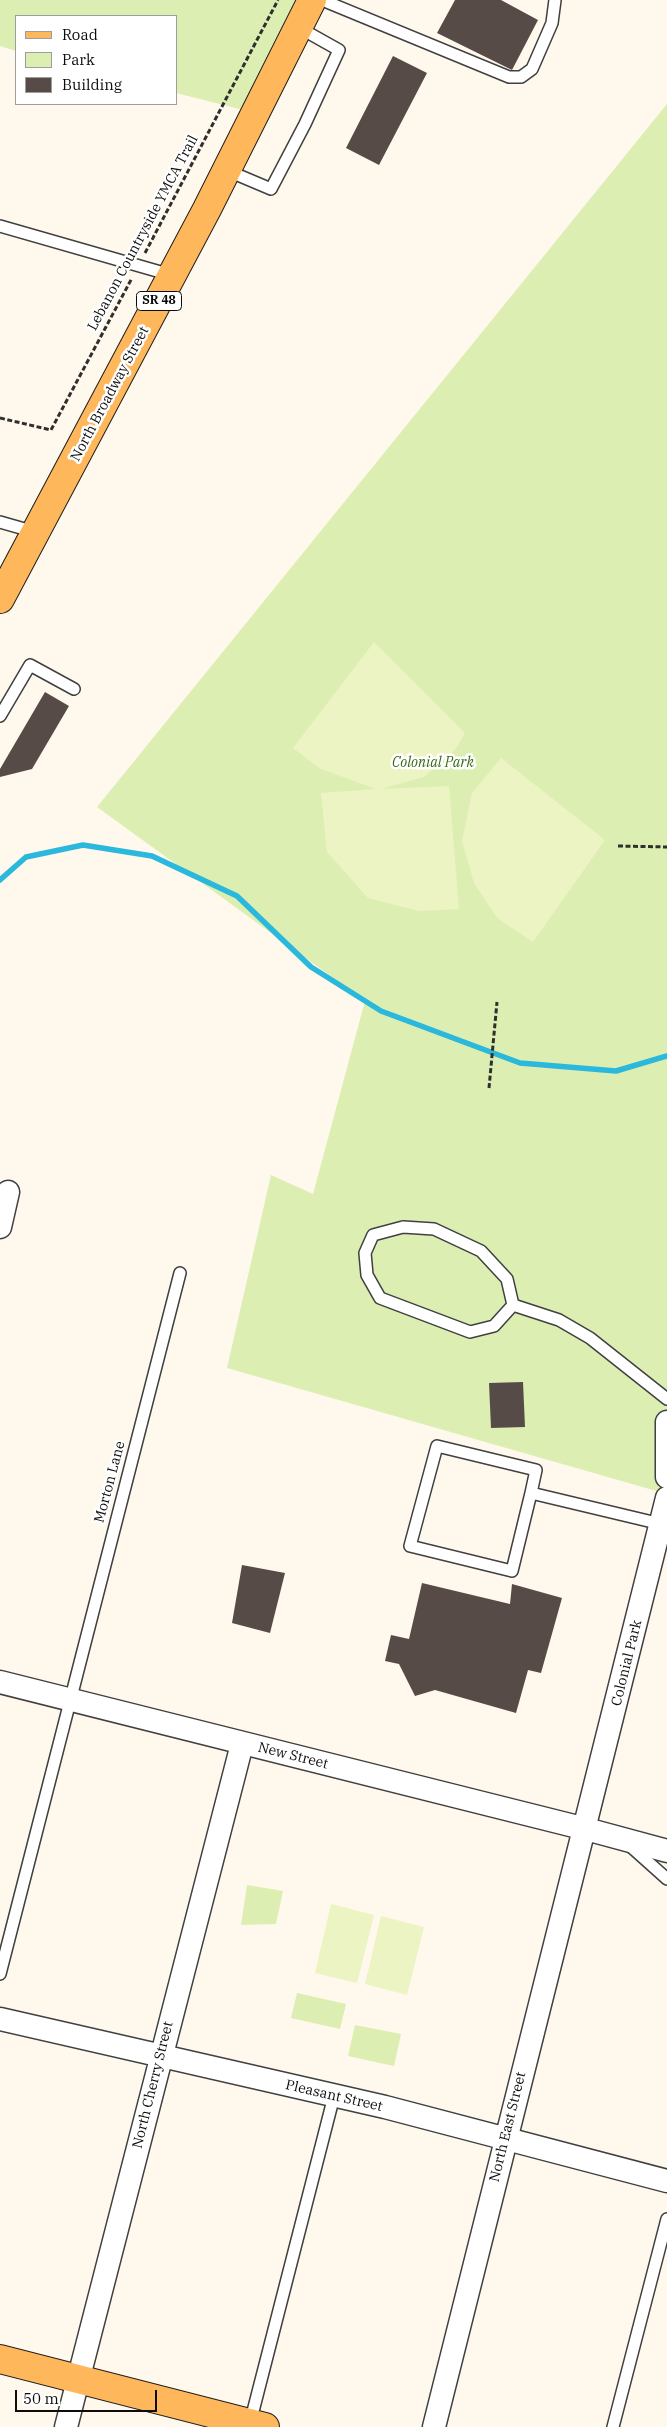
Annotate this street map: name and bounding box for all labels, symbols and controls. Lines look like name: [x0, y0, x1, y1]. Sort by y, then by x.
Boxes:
legend: [15, 15, 178, 105]
text: Road: [62, 25, 98, 44]
text: Park: [62, 50, 95, 69]
text: Building: [62, 75, 122, 94]
street label: Lebanon Countryside YMCA Trail: [84, 132, 202, 334]
road number: SR 48: [136, 292, 182, 310]
street label: North Broadway Street: [67, 324, 153, 464]
park label: Colonial Park: [392, 755, 474, 771]
street label: Morton Lane: [91, 1439, 129, 1525]
street label: Colonial Park: [608, 1618, 646, 1708]
street label: New Street: [256, 1739, 330, 1773]
street label: North Cherry Street: [129, 2020, 177, 2150]
street label: North East Street: [486, 2070, 530, 2184]
street label: Pleasant Street: [284, 2077, 384, 2115]
scale bar: [18, 2380, 160, 2412]
text: 50 m: [23, 2389, 59, 2408]

